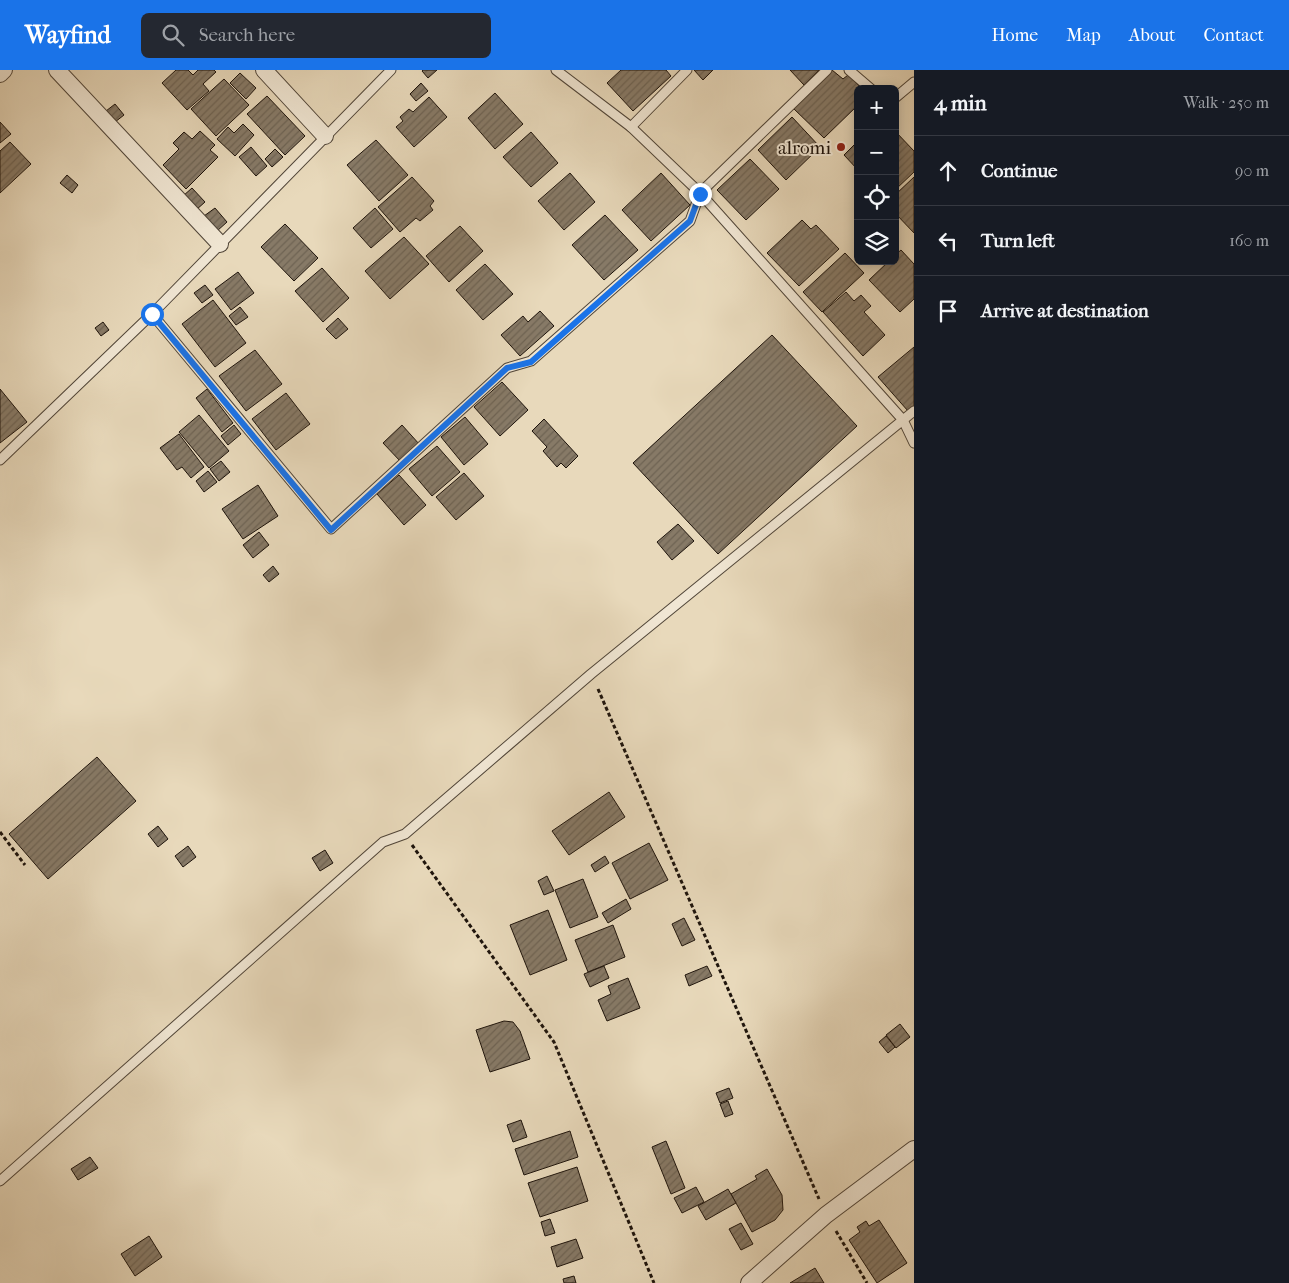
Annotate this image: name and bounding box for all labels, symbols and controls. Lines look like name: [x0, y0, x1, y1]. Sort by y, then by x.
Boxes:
search box: [141, 13, 491, 58]
text: Wayfind: [25, 21, 111, 49]
icon: search: [159, 21, 187, 49]
text: Search here: [199, 24, 295, 46]
text: Home: [991, 25, 1038, 46]
text: Map: [1066, 25, 1101, 46]
text: About: [1129, 25, 1175, 46]
text: Contact: [1203, 25, 1264, 46]
map controls: [854, 85, 899, 265]
button: +: [854, 85, 899, 130]
text: 4 min: [934, 91, 987, 115]
text: Walk · 250 m: [1184, 93, 1269, 112]
button: −: [854, 130, 899, 175]
place label: alromi: [778, 137, 831, 159]
marker: alromi: [835, 141, 847, 153]
icon: ahead: [934, 157, 962, 185]
text: Continue: [981, 160, 1057, 182]
text: 90 m: [1235, 161, 1269, 180]
button: locate: [854, 175, 899, 220]
route end: [689, 183, 712, 206]
button: layers: [854, 220, 899, 265]
icon: left: [934, 227, 962, 255]
text: Turn left: [981, 230, 1055, 252]
text: 160 m: [1229, 231, 1269, 250]
icon: arrive: [934, 297, 962, 325]
text: Arrive at destination: [981, 300, 1149, 322]
route start: [141, 303, 164, 326]

